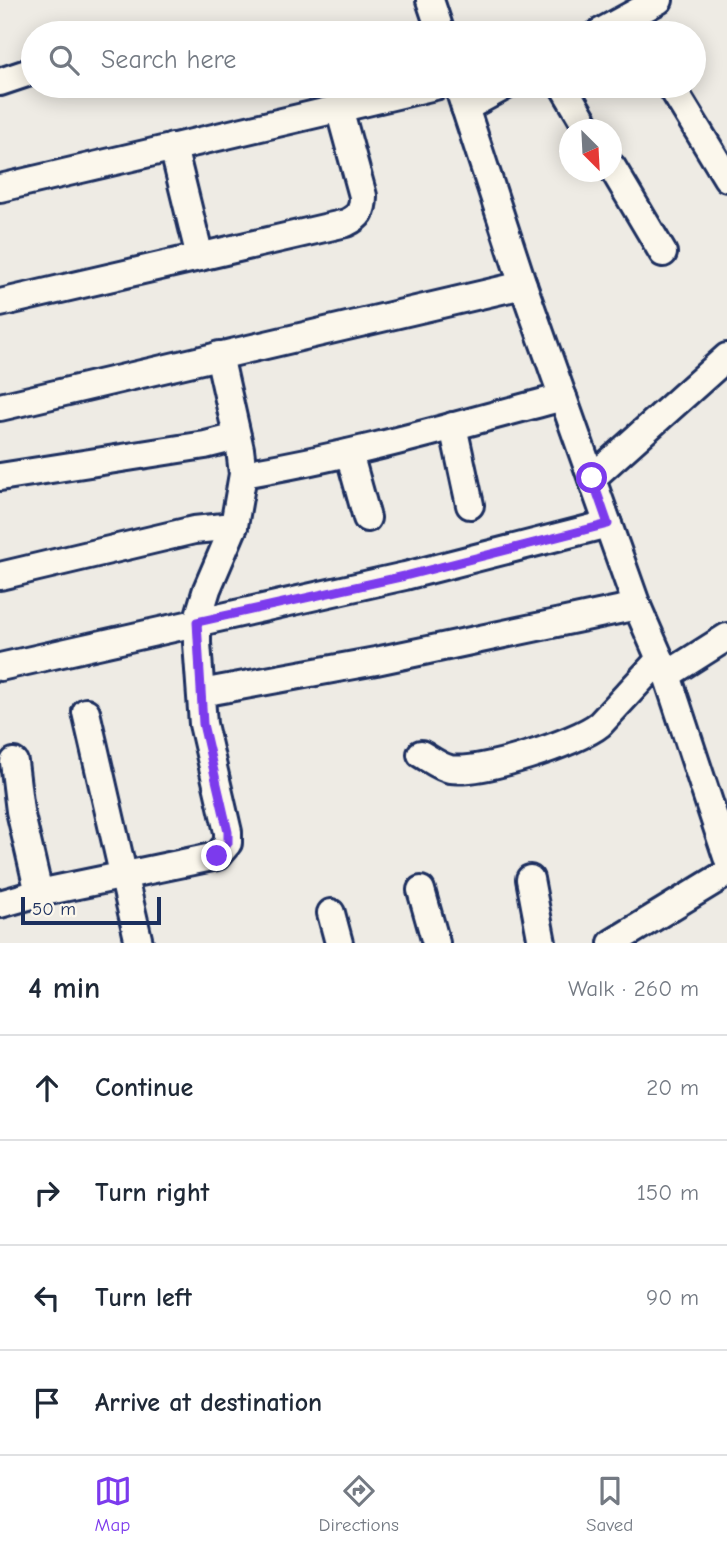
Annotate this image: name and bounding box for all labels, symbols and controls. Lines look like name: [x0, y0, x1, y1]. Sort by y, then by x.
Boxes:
search box: [21, 21, 706, 98]
icon: search: [45, 41, 83, 79]
text: Search here: [101, 45, 236, 75]
north arrow: [559, 119, 622, 182]
route start: [576, 462, 607, 493]
route end: [201, 840, 232, 871]
scale bar: [21, 894, 161, 926]
text: 50 m: [32, 898, 76, 920]
text: 4 min: [28, 971, 100, 1006]
text: Walk · 260 m: [568, 975, 699, 1002]
icon: ahead: [28, 1069, 66, 1107]
text: Continue: [95, 1073, 193, 1103]
text: 20 m: [646, 1074, 699, 1101]
icon: right: [28, 1174, 66, 1212]
text: Turn right: [95, 1178, 209, 1208]
text: 150 m: [637, 1179, 699, 1206]
icon: left: [28, 1279, 66, 1317]
text: Turn left: [95, 1283, 192, 1313]
text: 90 m: [646, 1284, 699, 1311]
icon: arrive: [28, 1384, 66, 1422]
text: Arrive at destination: [95, 1388, 322, 1418]
tab: Map: [94, 1472, 132, 1536]
tab: Directions: [319, 1472, 399, 1536]
tab: Saved: [586, 1472, 633, 1536]

